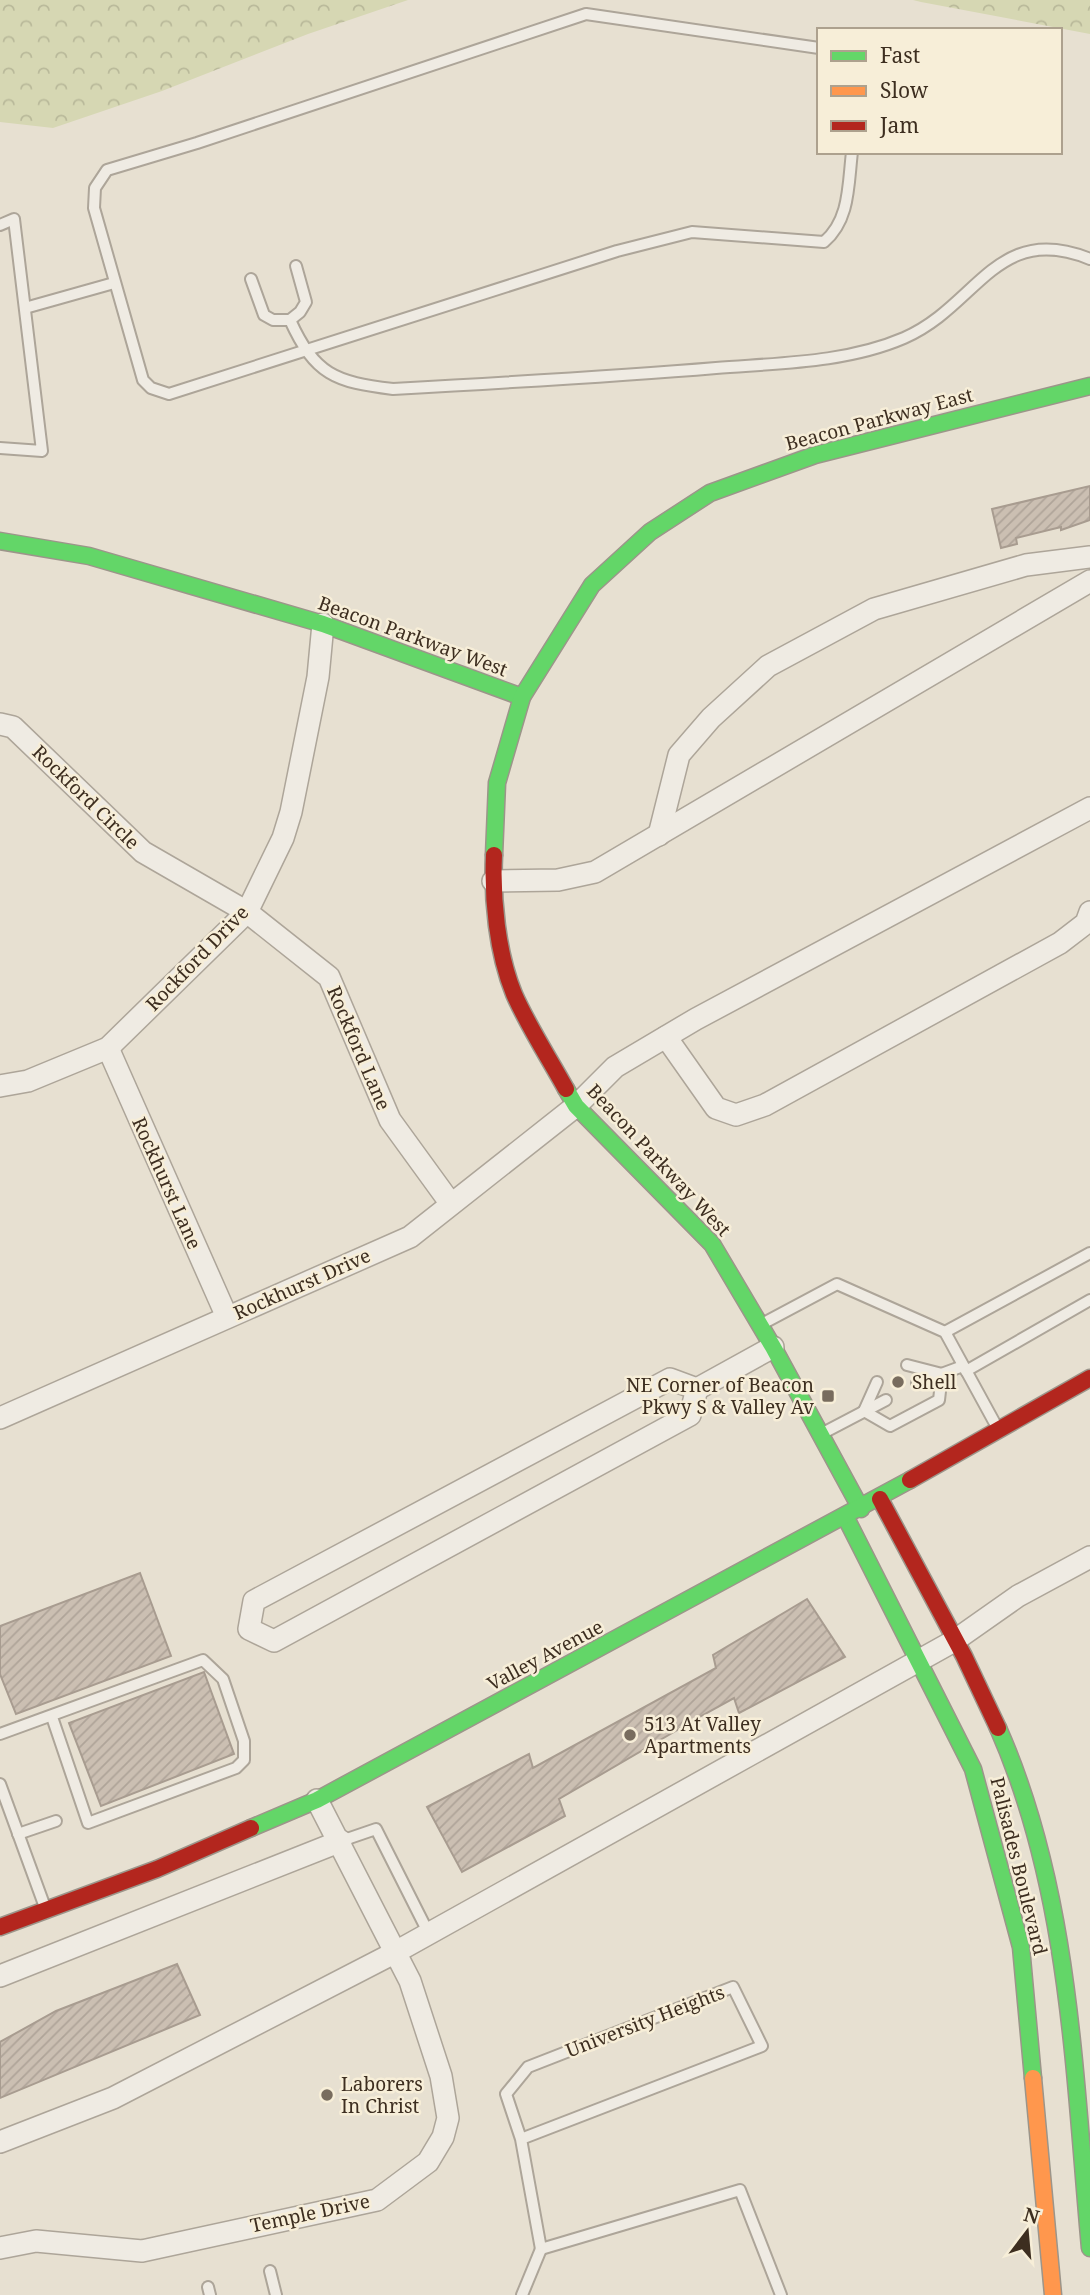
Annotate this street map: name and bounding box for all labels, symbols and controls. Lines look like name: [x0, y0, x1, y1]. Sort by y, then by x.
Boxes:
legend: [817, 28, 1062, 154]
text: Fast: [880, 41, 920, 69]
text: Slow: [880, 76, 929, 104]
text: Jam: [879, 111, 919, 139]
street label: Beacon Parkway East: [782, 381, 976, 457]
street label: Beacon Parkway West: [315, 590, 512, 682]
street label: Rockford Circle: [27, 739, 145, 855]
street label: Rockford Drive: [140, 900, 254, 1016]
street label: Rockford Lane: [321, 982, 397, 1114]
street label: Beacon Parkway West: [581, 1078, 737, 1242]
street label: Rockhurst Lane: [126, 1113, 208, 1253]
street label: Rockhurst Drive: [229, 1242, 375, 1326]
place label: Shell: [912, 1369, 956, 1395]
place label: NE Corner of Beacon Pkwy S & Valley Av: [626, 1372, 814, 1420]
marker: Shell: [890, 1374, 906, 1390]
marker: NE Corner of Beacon Pkwy S & Valley Av: [820, 1388, 836, 1404]
street label: Valley Avenue: [482, 1613, 608, 1697]
place label: 513 At Valley Apartments: [644, 1711, 761, 1759]
marker: 513 At Valley Apartments: [622, 1727, 638, 1743]
street label: Palisades Boulevard: [984, 1774, 1054, 1958]
street label: University Heights: [562, 1979, 728, 2063]
place label: Laborers In Christ: [341, 2071, 423, 2119]
marker: Laborers In Christ: [319, 2087, 335, 2103]
street label: Temple Drive: [248, 2188, 372, 2238]
north arrow: [992, 2197, 1062, 2267]
text: N: [1021, 2201, 1042, 2230]

